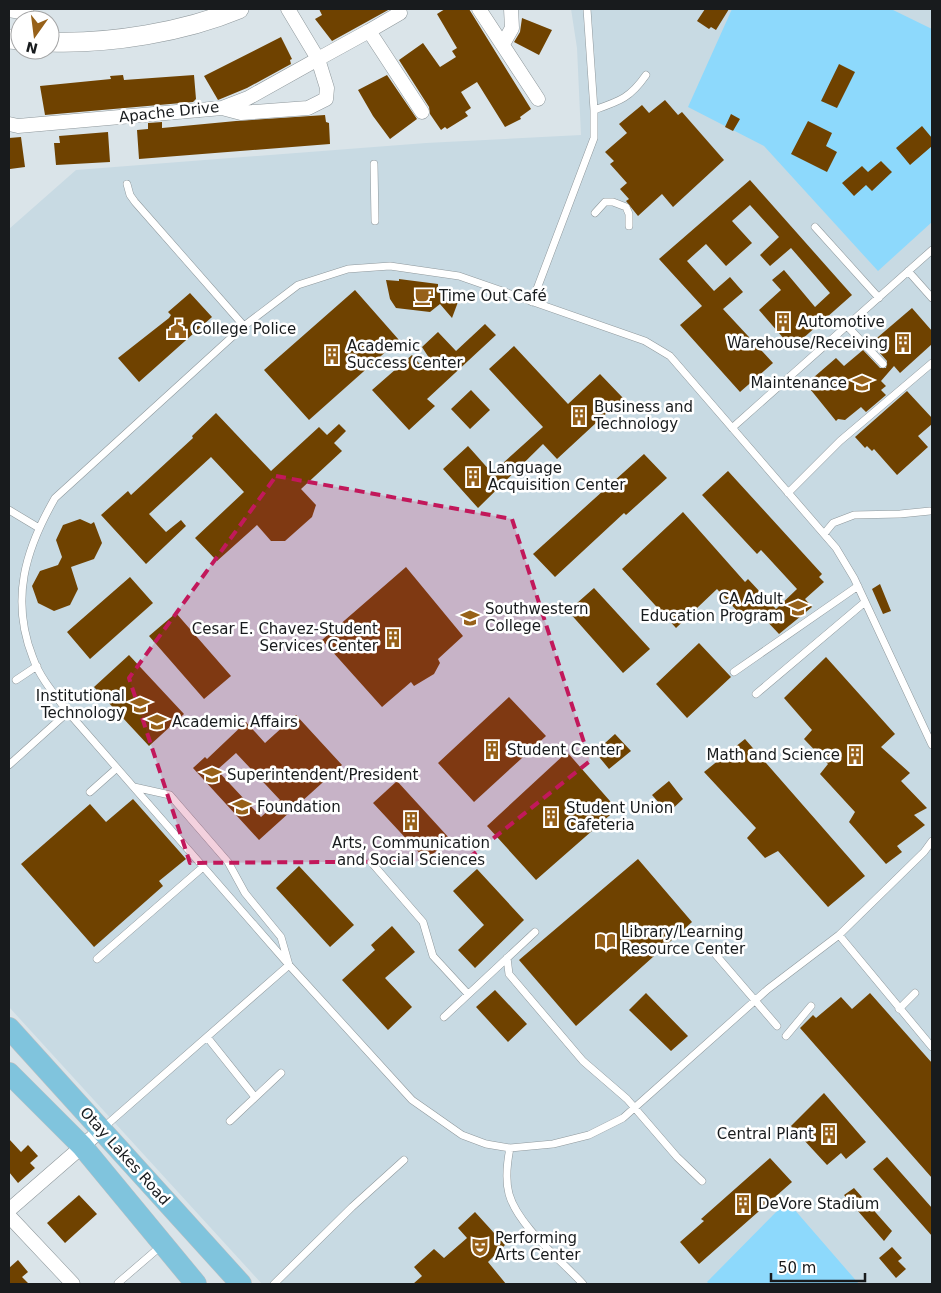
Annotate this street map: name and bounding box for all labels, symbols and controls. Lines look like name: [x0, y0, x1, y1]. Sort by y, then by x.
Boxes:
north arrow: [10, 10, 60, 60]
text: N: [24, 38, 39, 57]
street label: Apache Drive: [118, 98, 220, 126]
cafe icon: Time Out Café: [413, 285, 435, 307]
place label: Time Out Café: [438, 287, 547, 305]
building icon: Automotive: [772, 311, 794, 333]
place label: Automotive: [798, 313, 885, 331]
public building icon: College Police: [166, 318, 188, 340]
place label: College Police: [192, 320, 296, 338]
building icon: Warehouse/Receiving: [892, 332, 914, 354]
place label: Warehouse/Receiving: [727, 334, 888, 352]
place label: Academic Success Center: [347, 337, 463, 372]
building icon: Academic Success Center: [321, 344, 343, 366]
school or university icon: Maintenance: [851, 372, 873, 394]
place label: Maintenance: [750, 374, 847, 392]
place label: Business and Technology: [593, 398, 693, 433]
building icon: Business and Technology: [568, 405, 590, 427]
place label: Language Acquisition Center: [488, 459, 626, 494]
building icon: Language Acquisition Center: [462, 466, 484, 488]
place label: CA Adult Education Program: [640, 590, 783, 625]
school or university icon: CA Adult Education Program: [787, 597, 809, 619]
place label: Southwestern College: [485, 600, 588, 635]
school or university icon: Southwestern College: [459, 607, 481, 629]
place label: Cesar E. Chavez-Student Services Center: [192, 620, 379, 655]
building icon: Cesar E. Chavez-Student Services Center: [382, 627, 404, 649]
place label: Institutional Technology: [36, 687, 125, 722]
school or university icon: Institutional Technology: [129, 694, 151, 716]
school or university icon: Academic Affairs: [146, 711, 168, 733]
place label: Academic Affairs: [172, 713, 298, 731]
building icon: Student Center: [481, 739, 503, 761]
place label: Student Center: [507, 741, 622, 759]
building icon: Math and Science: [844, 744, 866, 766]
place label: Math and Science: [707, 746, 840, 764]
school or university icon: Superintendent/President: [201, 764, 223, 786]
place label: Superintendent/President: [227, 766, 419, 784]
school or university icon: Foundation: [231, 796, 253, 818]
place label: Foundation: [257, 798, 341, 816]
place label: Student Union Cafeteria: [566, 799, 673, 834]
building icon: Student Union Cafeteria: [540, 806, 562, 828]
building icon: Arts, Communication and Social Sciences: [400, 810, 422, 832]
place label: Arts, Communication and Social Sciences: [332, 834, 490, 869]
place label: Library/Learning Resource Center: [621, 923, 746, 958]
library icon: Library/Learning Resource Center: [595, 930, 617, 952]
street label: Otay Lakes Road: [76, 1103, 174, 1209]
building icon: Central Plant: [818, 1123, 840, 1145]
place label: Central Plant: [717, 1125, 814, 1143]
building icon: DeVore Stadium: [732, 1193, 754, 1215]
place label: DeVore Stadium: [758, 1195, 879, 1213]
place label: Performing Arts Center: [495, 1229, 581, 1264]
theatre icon: Performing Arts Center: [469, 1236, 491, 1258]
scale bar: [771, 1250, 865, 1282]
text: 50 m: [778, 1259, 816, 1277]

